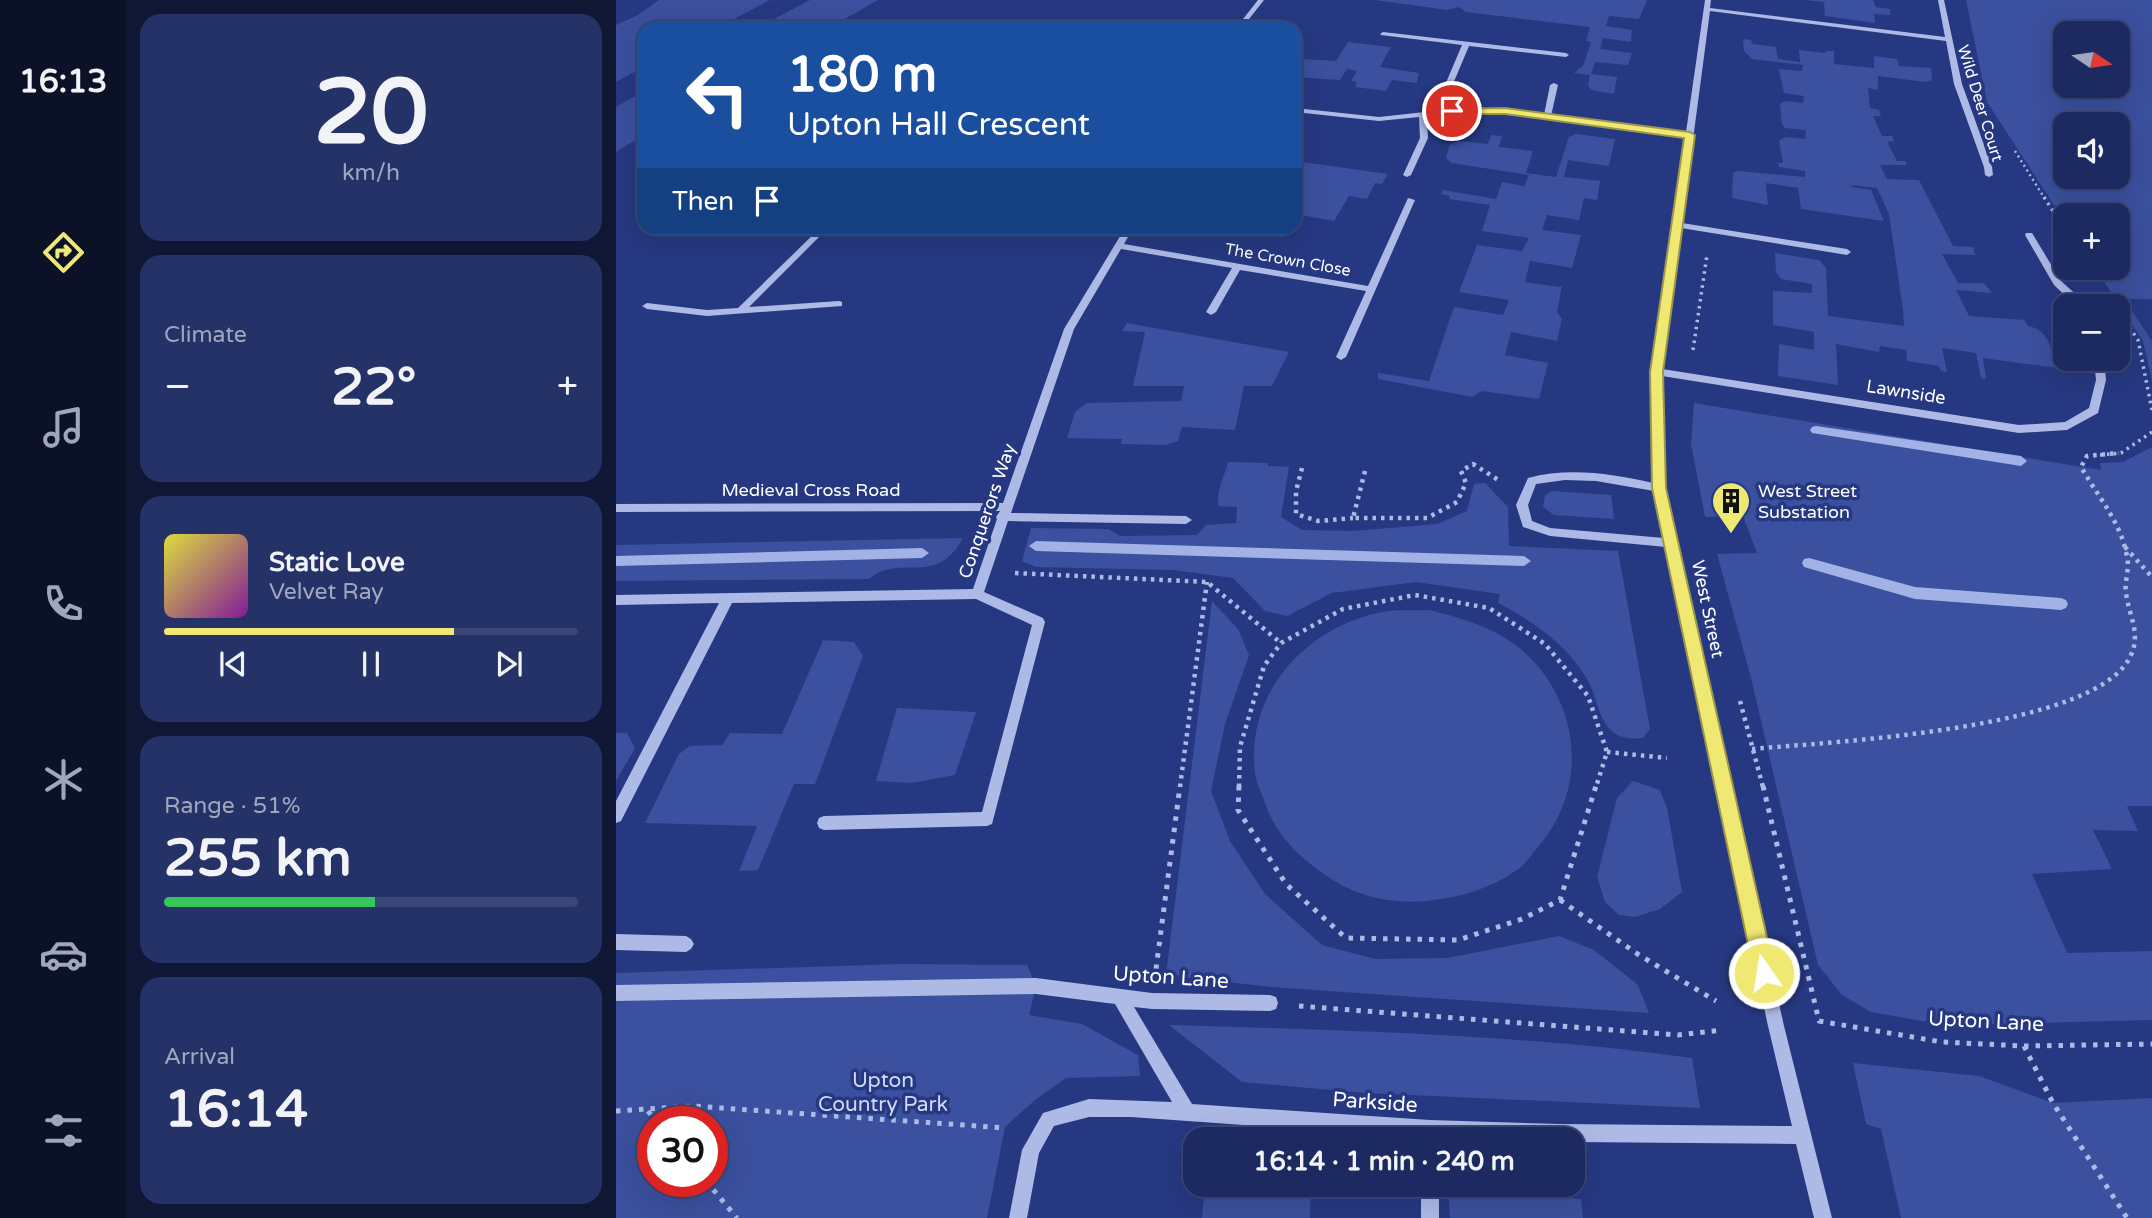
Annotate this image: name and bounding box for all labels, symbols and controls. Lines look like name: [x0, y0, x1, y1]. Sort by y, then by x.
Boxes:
north arrow: [2053, 21, 2130, 98]
map controls: [2053, 21, 2130, 371]
street label: Wild Deer Court: [1953, 43, 2007, 164]
text: 180 m: [787, 46, 937, 105]
icon: left: [672, 49, 763, 140]
text: 20: [314, 58, 428, 168]
text: 16:13: [19, 63, 107, 101]
pin: [1422, 81, 1482, 141]
icon: arrive: [1433, 92, 1471, 130]
text: Upton Hall Crescent: [787, 106, 1090, 144]
button: sound: [2053, 112, 2130, 189]
text: km/h: [342, 159, 400, 187]
icon: arrive: [748, 182, 786, 220]
text: Then: [672, 186, 734, 217]
button: +: [2053, 203, 2130, 280]
icon: directions: [39, 228, 88, 277]
street label: The Crown Close: [1223, 239, 1352, 281]
button: −: [2053, 294, 2130, 371]
text: Climate: [164, 321, 247, 349]
text: 22°: [331, 356, 416, 419]
text: −: [164, 364, 191, 410]
text: +: [557, 364, 578, 410]
street label: Lawnside: [1865, 375, 1947, 409]
icon: music: [39, 403, 88, 452]
street label: Conquerors Way: [954, 440, 1021, 581]
street label: Medieval Cross Road: [721, 479, 901, 501]
building icon: West Street Substation: [1710, 480, 1752, 535]
place label: West Street Substation: [1758, 480, 1857, 523]
text: Static Love: [269, 547, 405, 578]
street label: West Street: [1687, 558, 1729, 660]
text: Velvet Ray: [269, 578, 384, 606]
icon: phone: [39, 579, 88, 628]
icon: previous: [214, 645, 252, 683]
icon: pause: [352, 645, 390, 683]
icon: next: [490, 645, 528, 683]
icon: climate: [39, 755, 88, 804]
text: Range · 51%: [164, 792, 300, 820]
text: 255 km: [164, 827, 352, 890]
icon: car: [39, 930, 88, 979]
position arrow: [1727, 936, 1801, 1010]
street label: Upton Lane: [1112, 961, 1230, 994]
street label: Upton Lane: [1927, 1006, 2045, 1037]
text: Arrival: [164, 1043, 235, 1071]
park label: Upton Country Park: [818, 1068, 948, 1117]
text: 16:14: [164, 1078, 308, 1141]
street label: Parkside: [1332, 1087, 1418, 1118]
icon: filters: [39, 1106, 88, 1155]
speed limit sign: 30: [637, 1106, 728, 1197]
text: 16:14 · 1 min · 240 m: [1253, 1146, 1515, 1177]

